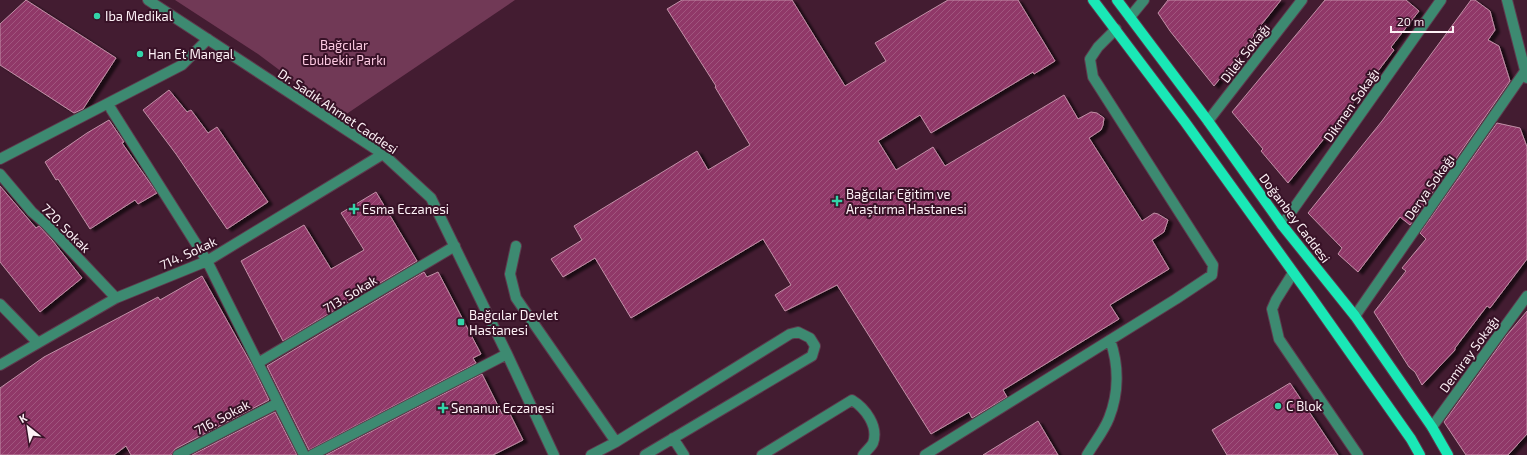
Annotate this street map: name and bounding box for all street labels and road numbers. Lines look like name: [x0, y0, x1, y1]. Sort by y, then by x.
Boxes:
street label: Dilek Sokağı: [1217, 20, 1273, 86]
street label: Dr. Sadık Ahmet Caddesi: [275, 65, 401, 157]
street label: Dikmen Sokağı: [1320, 65, 1382, 145]
street label: Derya Sokağı: [1400, 151, 1458, 223]
street label: Doğanbey Caddesi: [1256, 170, 1334, 266]
street label: 720. Sokak: [38, 200, 94, 256]
street label: 714. Sokak: [157, 233, 219, 273]
street label: 713. Sokak: [320, 271, 380, 316]
street label: Demiray Sokağı: [1436, 312, 1502, 396]
street label: 716. Sokak: [192, 396, 253, 438]

